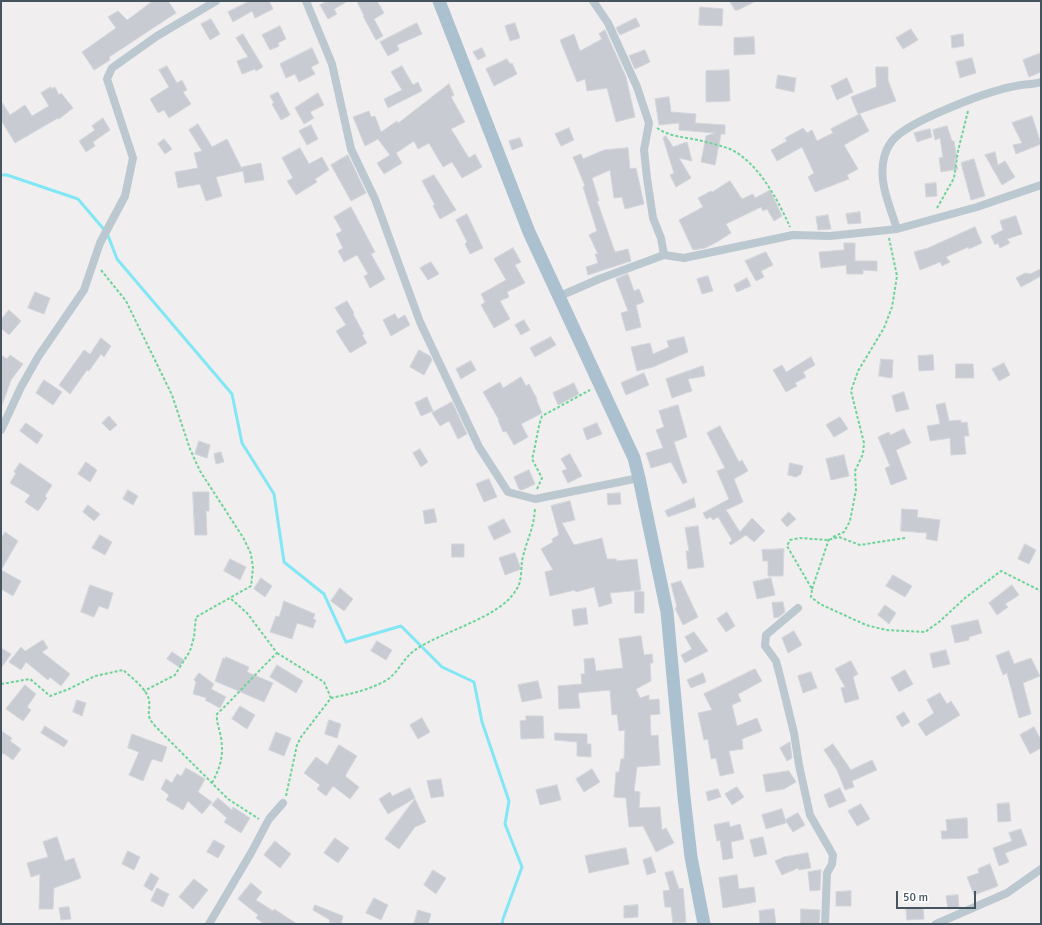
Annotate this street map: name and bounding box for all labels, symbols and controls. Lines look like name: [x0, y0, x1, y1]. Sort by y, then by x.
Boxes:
scale bar: [898, 883, 978, 909]
text: 50 m: [903, 890, 928, 905]

